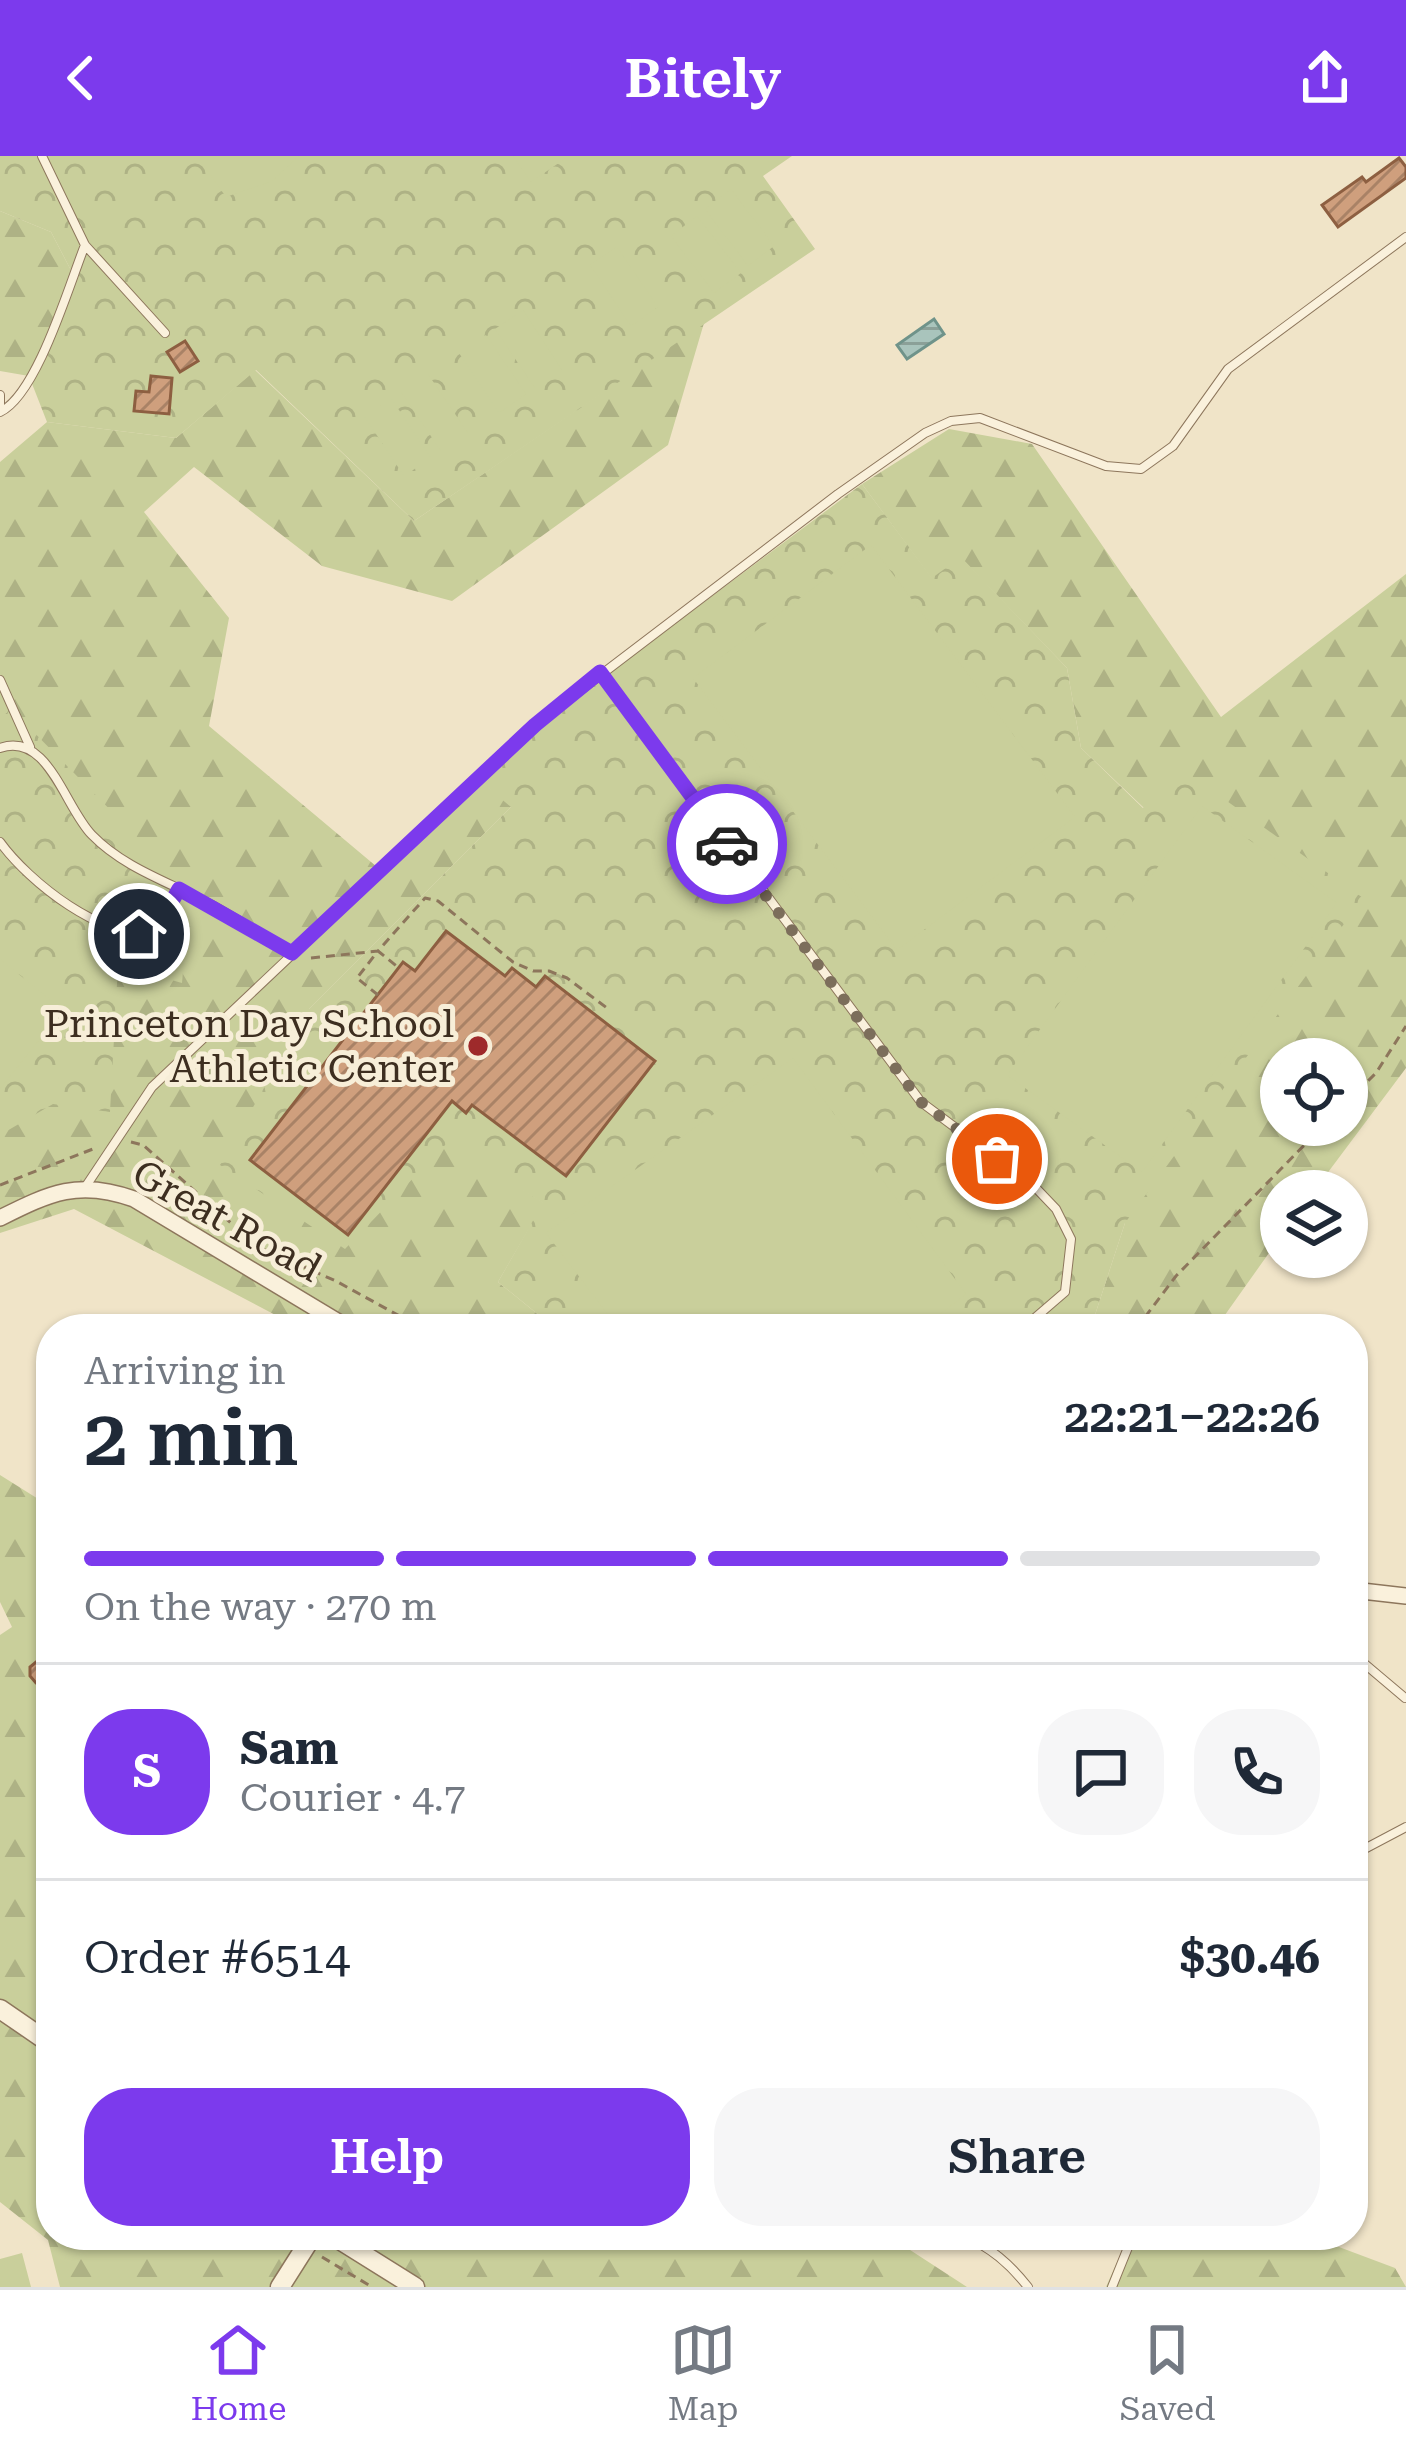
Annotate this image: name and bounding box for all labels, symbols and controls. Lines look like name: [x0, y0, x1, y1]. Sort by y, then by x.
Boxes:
icon: back: [48, 45, 114, 111]
icon: share: [1292, 45, 1358, 111]
text: Bitely: [625, 47, 781, 110]
courier: [667, 784, 787, 904]
icon: car: [694, 811, 760, 877]
pin: [88, 883, 190, 985]
icon: home: [106, 901, 172, 967]
place label: Princeton Day School Athletic Center: [44, 1001, 454, 1092]
marker: Princeton Day School Athletic Center: [465, 1033, 491, 1059]
map controls: [1260, 1038, 1368, 1278]
button: locate: [1260, 1038, 1368, 1146]
pin: [946, 1108, 1048, 1210]
icon: bag: [964, 1126, 1030, 1192]
street label: Great Road: [125, 1150, 329, 1292]
button: layers: [1260, 1170, 1368, 1278]
text: Arriving in: [84, 1348, 286, 1394]
text: 22:21–22:26: [1064, 1390, 1320, 1443]
text: 2 min: [84, 1393, 299, 1484]
text: On the way · 270 m: [84, 1584, 436, 1630]
button: chat: [1038, 1709, 1164, 1835]
button: phone: [1194, 1709, 1320, 1835]
text: Sam: [240, 1722, 338, 1775]
text: S: [133, 1745, 161, 1798]
text: Courier · 4.7: [240, 1775, 466, 1821]
text: Order #6514: [84, 1931, 350, 1984]
text: $30.46: [1180, 1931, 1320, 1984]
button: Help: [84, 2088, 690, 2226]
button: Share: [714, 2088, 1320, 2226]
tab: Home: [191, 2317, 286, 2428]
tab: Map: [668, 2317, 738, 2428]
tab: Saved: [1120, 2317, 1215, 2428]

